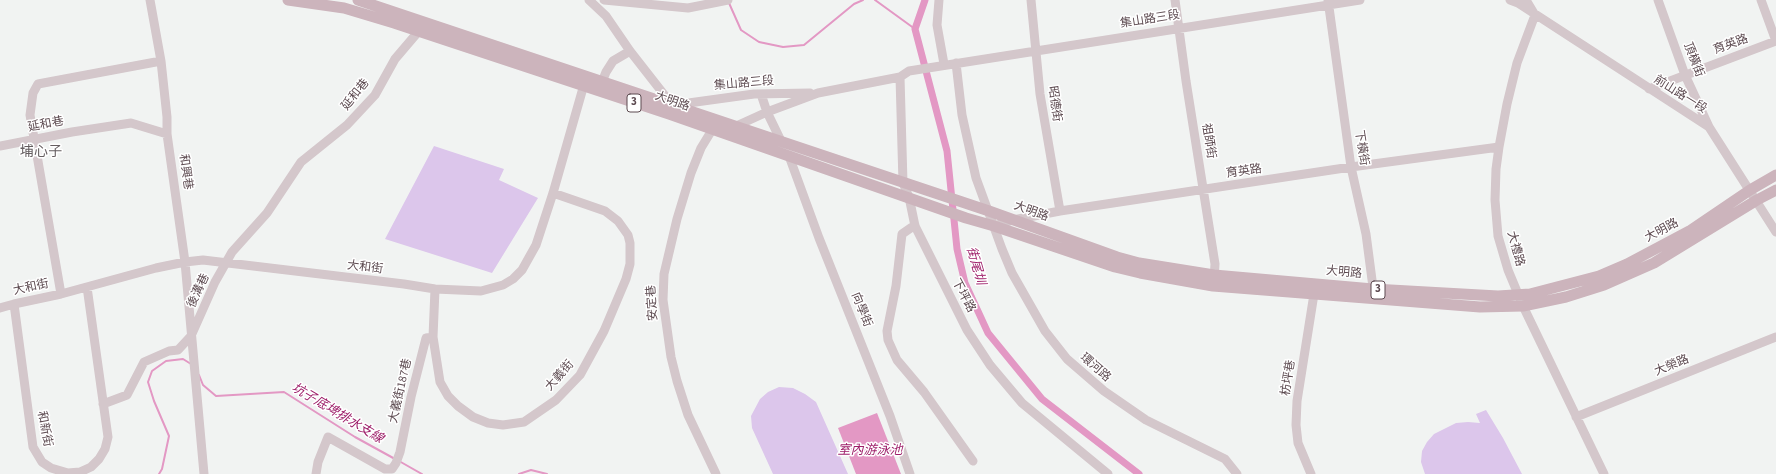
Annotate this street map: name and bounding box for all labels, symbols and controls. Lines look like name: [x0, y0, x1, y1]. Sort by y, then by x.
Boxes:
street label: 集山路三段: [1119, 8, 1181, 32]
street label: 育英路: [1712, 32, 1750, 58]
street label: 頂橫街: [1680, 41, 1706, 79]
street label: 前山路一段: [1651, 73, 1709, 117]
street label: 集山路三段: [713, 74, 775, 94]
street label: 延和巷: [339, 76, 373, 114]
street label: 昭德街: [1044, 85, 1064, 123]
street label: 大明路: [653, 89, 691, 115]
road number: 3: [627, 94, 641, 112]
street label: 延和巷: [27, 114, 65, 136]
street label: 祖師街: [1198, 122, 1218, 160]
street label: 下橫街: [1351, 129, 1371, 167]
district label: 埔心子: [20, 145, 62, 161]
street label: 和興巷: [175, 153, 195, 191]
street label: 育英路: [1225, 162, 1263, 182]
street label: 大明路: [1012, 199, 1050, 225]
street label: 大明路: [1643, 216, 1681, 246]
street label: 大禮路: [1503, 230, 1527, 268]
water label: 街尾圳: [962, 245, 988, 287]
street label: 大和街: [346, 259, 384, 277]
street label: 大明路: [1325, 264, 1363, 282]
street label: 後溝巷: [185, 272, 213, 310]
street label: 大和街: [12, 277, 50, 299]
street label: 下坪路: [948, 277, 978, 315]
road number: 3: [1371, 281, 1385, 299]
street label: 安定巷: [645, 285, 661, 321]
street label: 向學街: [848, 291, 874, 329]
street label: 環河路: [1077, 351, 1113, 385]
street label: 大榮路: [1653, 353, 1691, 379]
street label: 大義街187巷: [387, 357, 415, 425]
street label: 大義街: [543, 358, 577, 394]
street label: 枋坪巷: [1279, 359, 1299, 397]
water label: 坑子底埤排水支線: [288, 381, 386, 447]
street label: 和新街: [33, 410, 55, 448]
water label: 室內游泳池: [838, 443, 902, 459]

